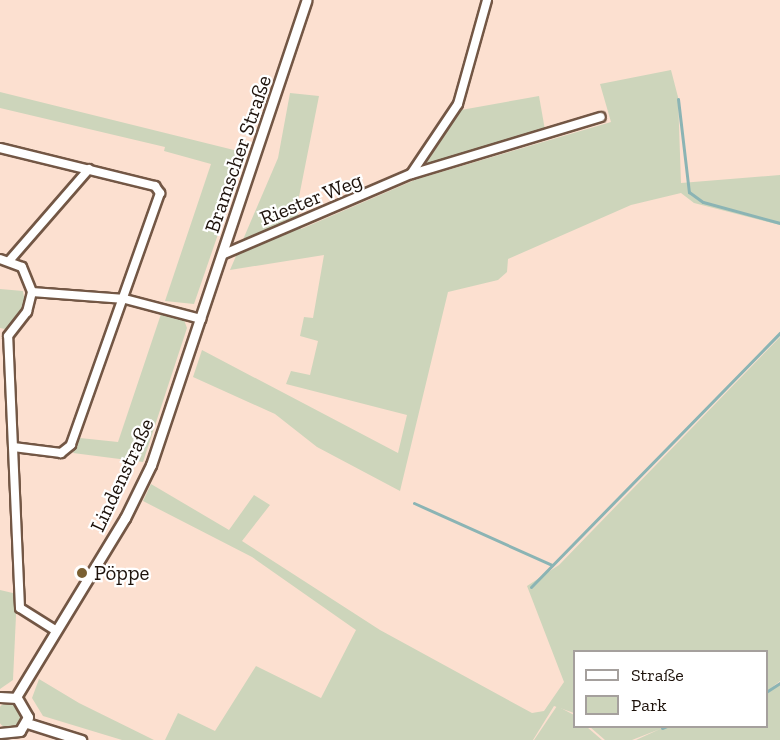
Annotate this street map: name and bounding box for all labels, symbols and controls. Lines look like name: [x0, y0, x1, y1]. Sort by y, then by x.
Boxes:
street label: Bramscher Straße: [199, 72, 277, 236]
street label: Riester Weg: [256, 167, 366, 231]
street label: Lindenstraße: [85, 414, 159, 536]
place label: Pöppe: [94, 560, 149, 586]
marker: Pöppe: [75, 566, 89, 580]
legend: [573, 650, 768, 728]
text: Straße: [631, 664, 684, 686]
text: Park: [631, 694, 667, 716]

